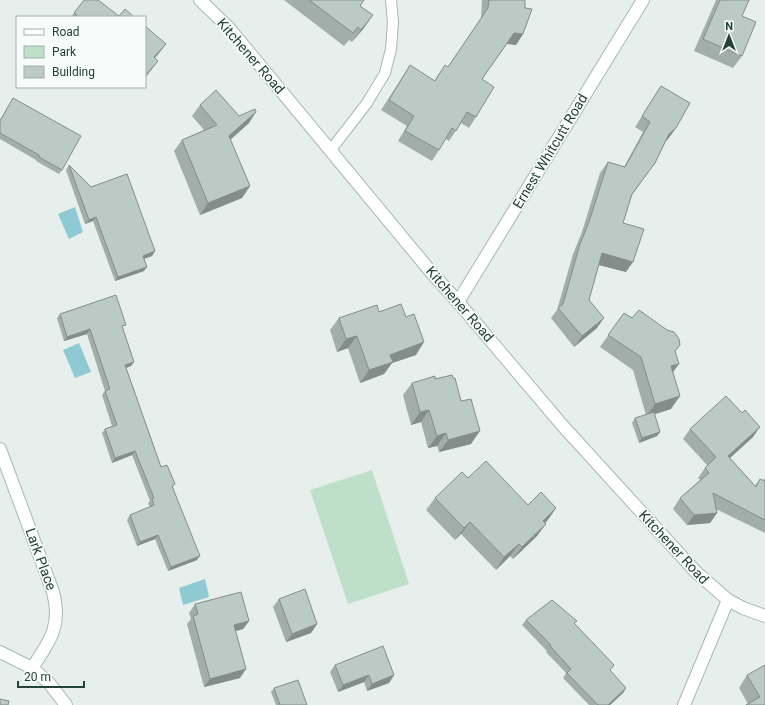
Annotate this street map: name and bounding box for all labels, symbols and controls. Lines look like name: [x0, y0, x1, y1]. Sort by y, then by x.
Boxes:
street label: Kitchener Road: [214, 15, 288, 97]
legend: [16, 16, 146, 88]
north arrow: [709, 16, 749, 56]
text: N: [725, 20, 733, 33]
text: Road: [52, 25, 80, 39]
text: Park: [52, 45, 77, 59]
text: Building: [52, 65, 95, 79]
street label: Ernest Whitcutt Road: [509, 91, 591, 211]
street label: Kitchener Road: [423, 263, 497, 345]
street label: Kitchener Road: [636, 507, 712, 587]
street label: Lark Place: [22, 526, 60, 592]
scale bar: [18, 663, 84, 689]
text: 20 m: [24, 670, 51, 684]

